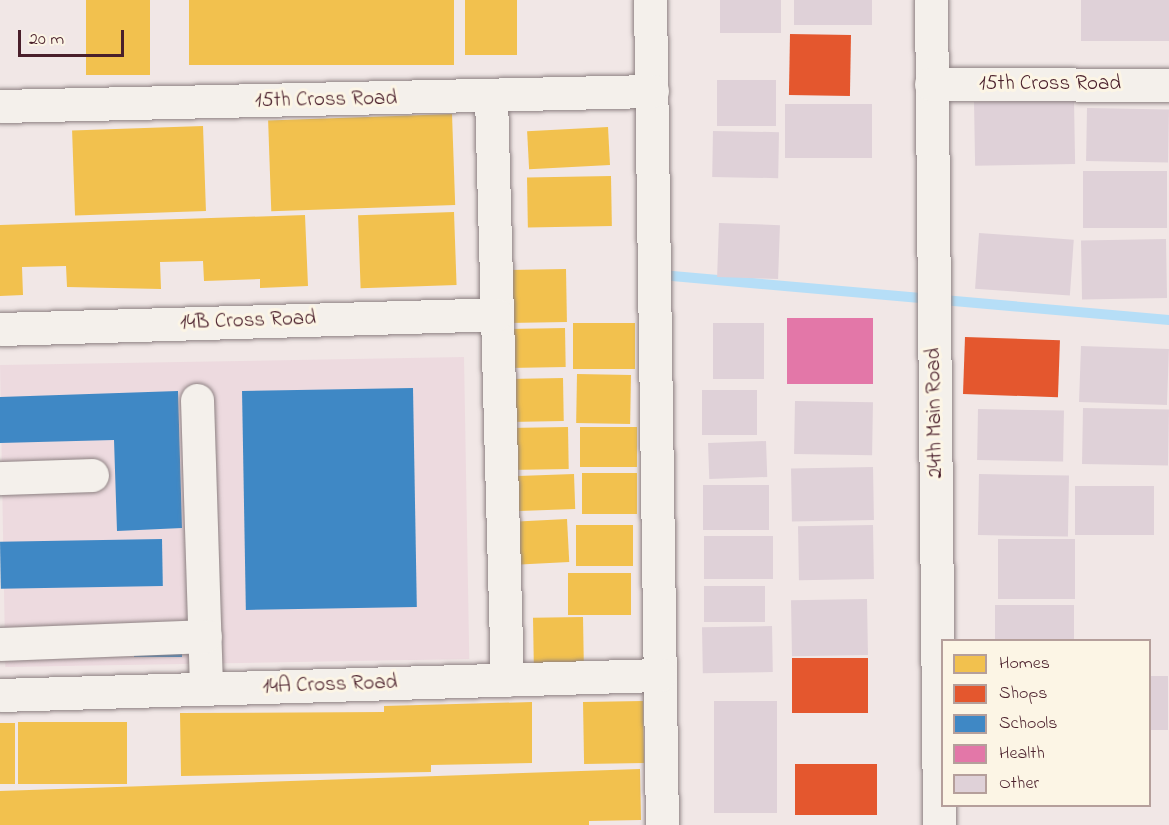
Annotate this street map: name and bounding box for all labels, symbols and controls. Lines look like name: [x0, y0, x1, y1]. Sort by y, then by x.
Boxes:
scale bar: [21, 18, 128, 56]
text: 20 m: [29, 27, 64, 53]
street label: 15th Cross Road: [979, 71, 1121, 97]
street label: 15th Cross Road: [255, 86, 397, 114]
street label: 14B Cross Road: [180, 306, 316, 336]
street label: 24th Main Road: [921, 348, 949, 478]
legend: [941, 639, 1151, 807]
text: Homes: [999, 651, 1050, 677]
street label: 14A Cross Road: [262, 670, 398, 700]
text: Shops: [999, 681, 1047, 707]
text: Schools: [999, 711, 1057, 737]
text: Health: [999, 741, 1045, 767]
text: Other: [999, 771, 1039, 797]

